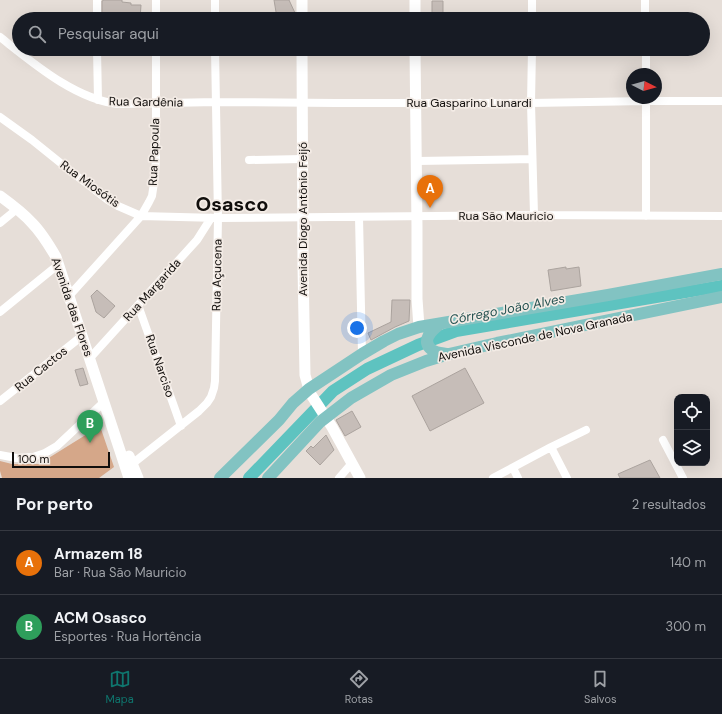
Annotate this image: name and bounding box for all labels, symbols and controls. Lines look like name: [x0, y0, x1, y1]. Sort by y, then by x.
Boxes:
search box: [12, 12, 710, 56]
icon: search: [26, 23, 48, 45]
text: Pesquisar aqui: [58, 24, 159, 44]
north arrow: [626, 68, 662, 104]
street label: Rua Gardênia: [109, 93, 183, 111]
street label: Rua Gasparino Lunardi: [406, 95, 532, 111]
street label: Rua Papoula: [145, 118, 163, 186]
street label: Avenida Diogo Antônio Feijó: [295, 142, 311, 296]
street label: Rua Miosótis: [57, 157, 123, 211]
pin: A: [417, 175, 443, 208]
district label: Osasco: [195, 191, 269, 217]
street label: Rua São Mauricio: [458, 208, 554, 224]
street label: Rua Açucena: [208, 239, 226, 311]
street label: Avenida das Flores: [48, 255, 96, 359]
street label: Rua Margarida: [120, 255, 184, 325]
water label: Córrego João Alves: [448, 289, 566, 329]
street label: Avenida Visconde de Nova Granada: [436, 309, 634, 365]
your location: [347, 318, 367, 338]
street label: Rua Narciso: [142, 332, 178, 400]
street label: Rua Cactos: [11, 343, 71, 395]
map controls: [674, 394, 710, 466]
button: locate: [674, 394, 710, 430]
pin: B: [77, 410, 103, 443]
button: layers: [674, 430, 710, 466]
scale bar: [12, 450, 110, 469]
text: 100 m: [18, 452, 49, 466]
text: Por perto: [16, 493, 93, 515]
text: 2 resultados: [632, 496, 706, 513]
text: Armazem 18: [54, 544, 143, 564]
text: A: [24, 554, 34, 571]
text: 140 m: [670, 554, 706, 571]
text: Bar · Rua São Mauricio: [54, 564, 186, 581]
text: ACM Osasco: [54, 608, 147, 628]
text: B: [25, 618, 33, 635]
text: 300 m: [665, 618, 706, 635]
text: Esportes · Rua Hortência: [54, 628, 201, 645]
tab: Mapa: [106, 668, 134, 706]
tab: Rotas: [345, 668, 373, 706]
tab: Salvos: [584, 668, 616, 706]

